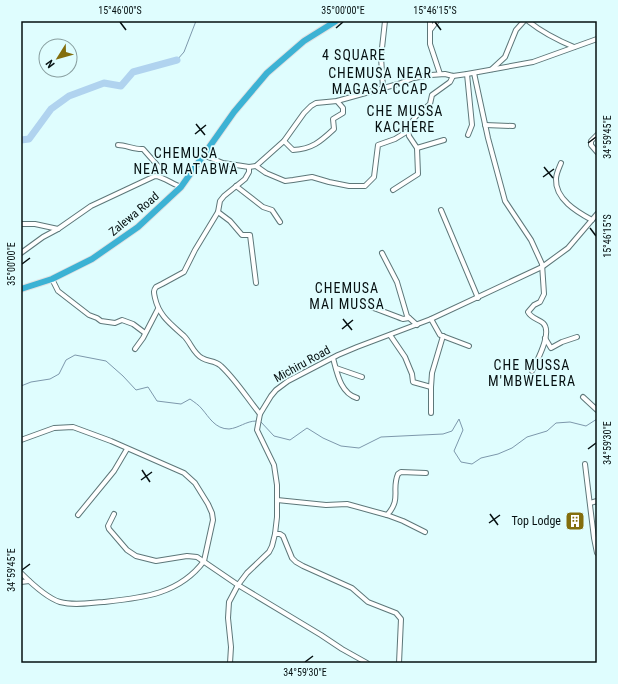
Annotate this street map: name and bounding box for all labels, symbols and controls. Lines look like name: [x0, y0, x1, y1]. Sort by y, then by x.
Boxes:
text: 15°46'00"S: [98, 5, 142, 16]
text: 35°00'00"E: [321, 5, 365, 16]
text: 15°46'15"S: [413, 5, 457, 16]
north arrow: [38, 38, 78, 78]
district label: 4 SQUARE: [322, 47, 386, 63]
text: N: [43, 57, 58, 70]
district label: CHEMUSA NEAR MAGASA CCAP: [328, 65, 432, 97]
district label: CHE MUSSA KACHERE: [367, 103, 443, 135]
text: 34°59'45"E: [602, 115, 613, 159]
district label: CHEMUSA NEAR MATABWA: [133, 145, 239, 177]
street label: Zalewa Road: [106, 189, 162, 239]
text: 15°46'15"S: [602, 214, 613, 258]
text: 35°00'00"E: [6, 242, 17, 286]
district label: CHEMUSA MAI MUSSA: [309, 280, 385, 312]
street label: Michiru Road: [271, 343, 333, 385]
district label: CHE MUSSA M'MBWELERA: [488, 357, 576, 389]
text: 34°59'30"E: [602, 421, 613, 465]
building icon: Top Lodge: [564, 510, 586, 532]
place label: Top Lodge: [511, 514, 561, 528]
text: 34°59'45"E: [6, 548, 17, 592]
text: 34°59'30"E: [283, 667, 327, 678]

